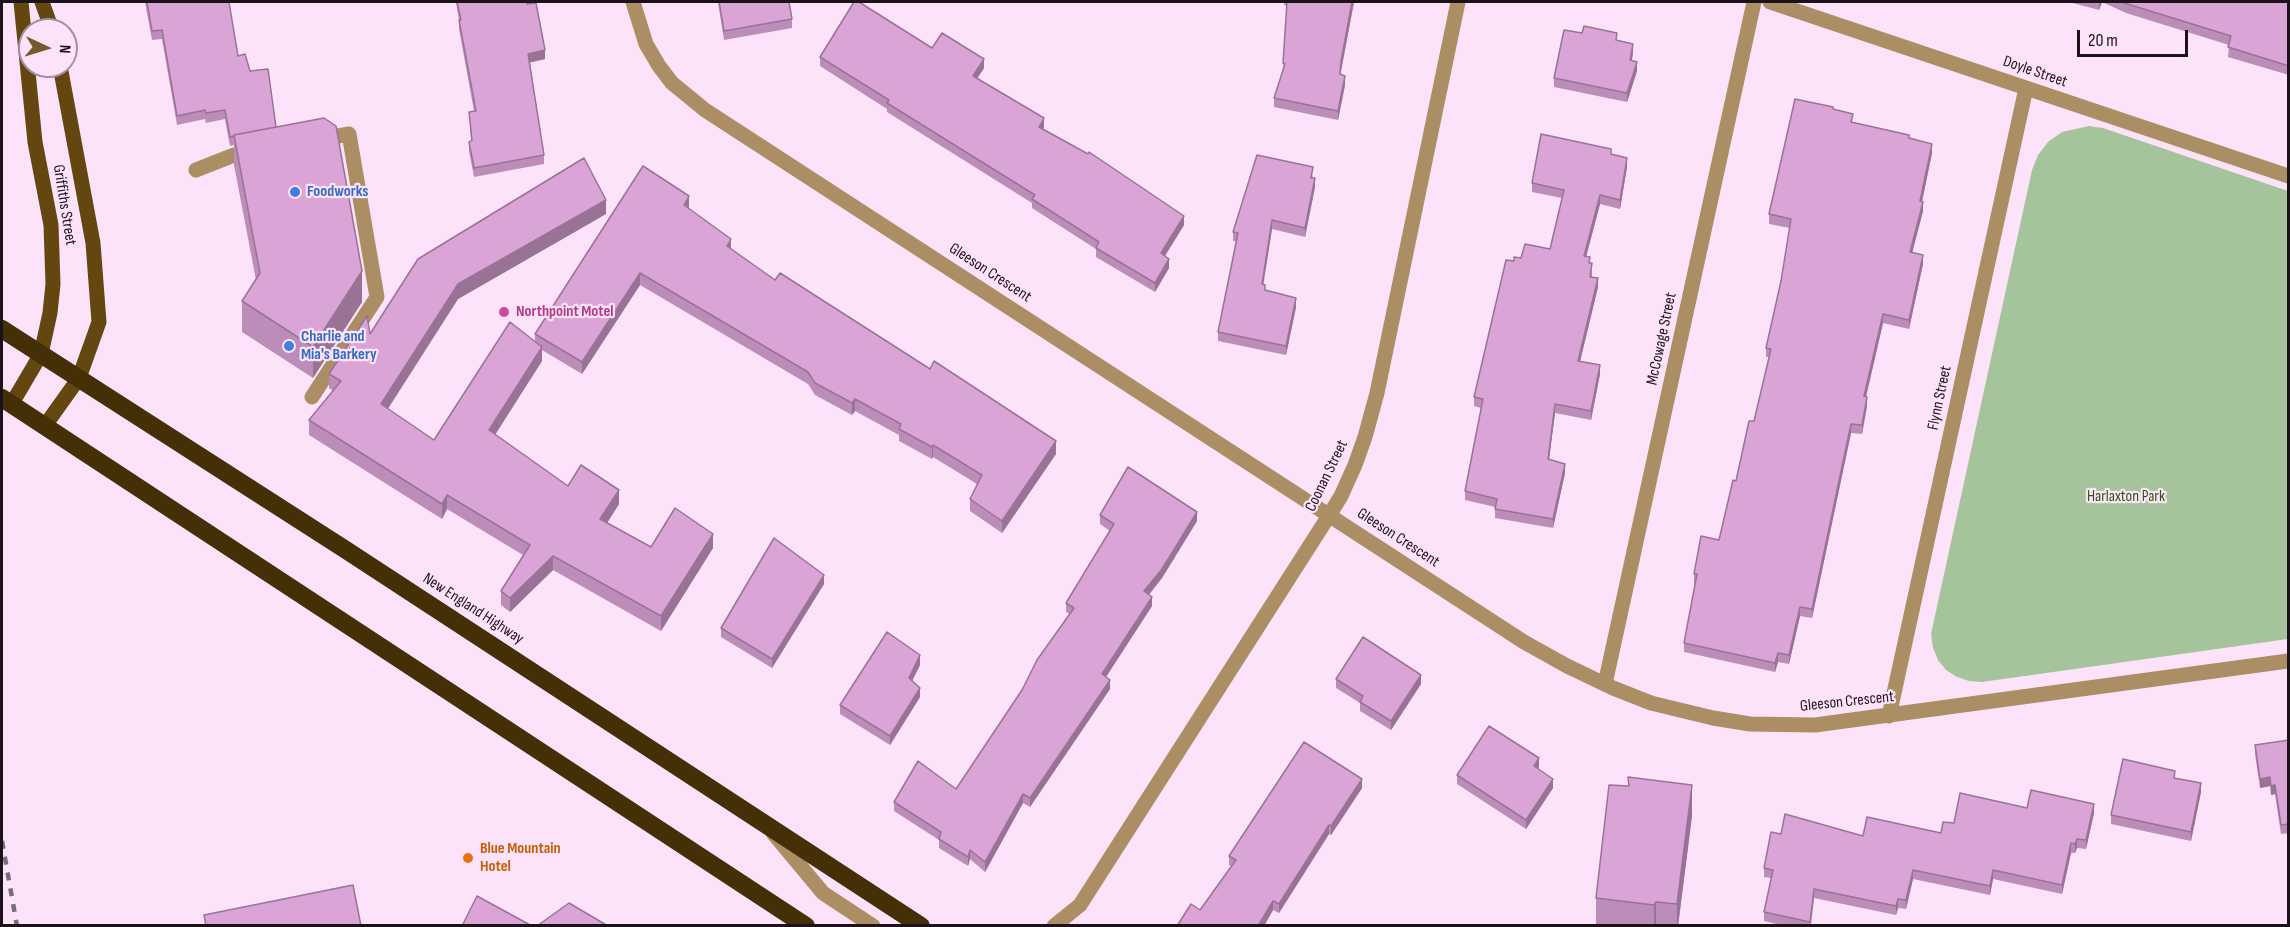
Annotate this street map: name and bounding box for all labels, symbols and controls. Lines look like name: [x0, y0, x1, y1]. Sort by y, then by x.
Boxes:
north arrow: [18, 18, 78, 78]
scale bar: [2080, 18, 2191, 56]
text: 20 m: [2088, 30, 2118, 51]
text: N: [55, 44, 74, 54]
street label: Doyle Street: [2001, 52, 2069, 92]
street label: Griffiths Street: [48, 163, 80, 247]
place label: Foodworks: [307, 182, 368, 202]
marker: Foodworks: [288, 185, 302, 199]
street label: Gleeson Crescent: [945, 239, 1035, 307]
street label: McCowage Street: [1643, 291, 1681, 387]
place label: Northpoint Motel: [516, 302, 614, 322]
marker: Northpoint Motel: [497, 305, 511, 319]
place label: Charlie and Mia's Barkery: [301, 327, 377, 365]
marker: Charlie and Mia's Barkery: [282, 339, 296, 353]
street label: Flynn Street: [1924, 364, 1956, 432]
street label: Coonan Street: [1301, 437, 1353, 515]
park label: Harlaxton Park: [2087, 487, 2165, 507]
street label: Gleeson Crescent: [1353, 504, 1443, 572]
street label: New England Highway: [419, 569, 527, 649]
street label: Gleeson Crescent: [1799, 688, 1895, 716]
place label: Blue Mountain Hotel: [480, 839, 561, 877]
marker: Blue Mountain Hotel: [461, 851, 475, 865]

